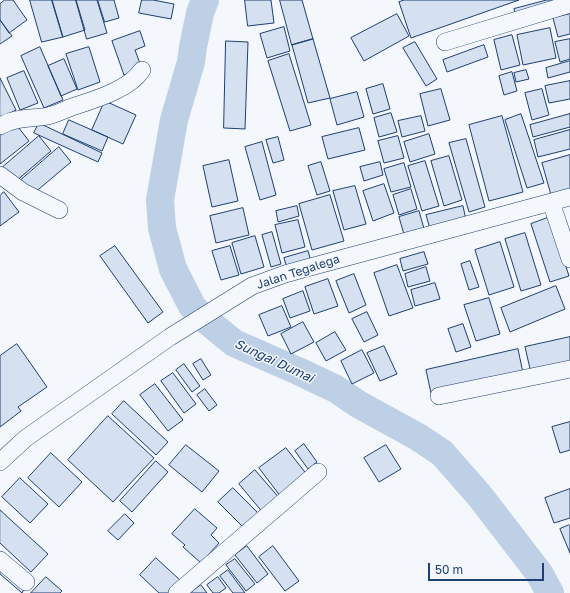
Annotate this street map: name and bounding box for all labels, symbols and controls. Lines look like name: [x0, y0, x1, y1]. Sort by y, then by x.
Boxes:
street label: Jalan Tegalega: [255, 252, 341, 292]
water label: Sungai Dumai: [232, 336, 316, 386]
scale bar: [430, 555, 546, 581]
text: 50 m: [435, 562, 463, 577]

